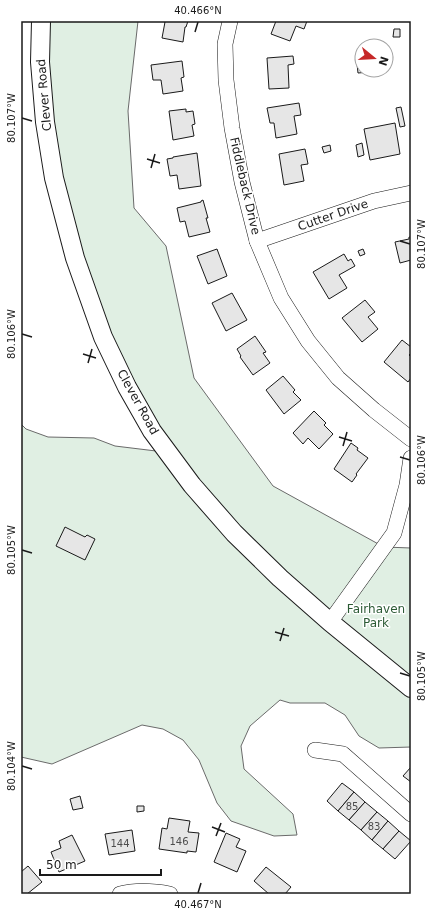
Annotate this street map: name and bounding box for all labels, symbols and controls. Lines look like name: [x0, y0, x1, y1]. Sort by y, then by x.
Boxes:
text: 40.466°N: [174, 5, 222, 16]
north arrow: [354, 38, 394, 78]
text: N: [375, 55, 391, 67]
street label: Clever Road: [34, 58, 54, 132]
text: 80.107°W: [6, 93, 17, 143]
street label: Fiddleback Drive: [227, 136, 263, 236]
street label: Cutter Drive: [296, 196, 370, 234]
text: 80.107°W: [416, 219, 427, 269]
text: 80.106°W: [6, 309, 17, 359]
street label: Clever Road: [114, 367, 162, 437]
text: 80.106°W: [416, 435, 427, 485]
text: 80.105°W: [6, 525, 17, 575]
park label: Fairhaven Park: [347, 602, 405, 630]
text: 80.105°W: [416, 651, 427, 701]
text: 80.104°W: [6, 741, 17, 791]
house number: 85: [346, 801, 358, 812]
house number: 83: [368, 821, 380, 832]
house number: 146: [169, 836, 189, 847]
house number: 144: [110, 838, 130, 849]
scale bar: [40, 851, 161, 877]
text: 50 m: [46, 858, 77, 872]
text: 40.467°N: [174, 899, 222, 910]

